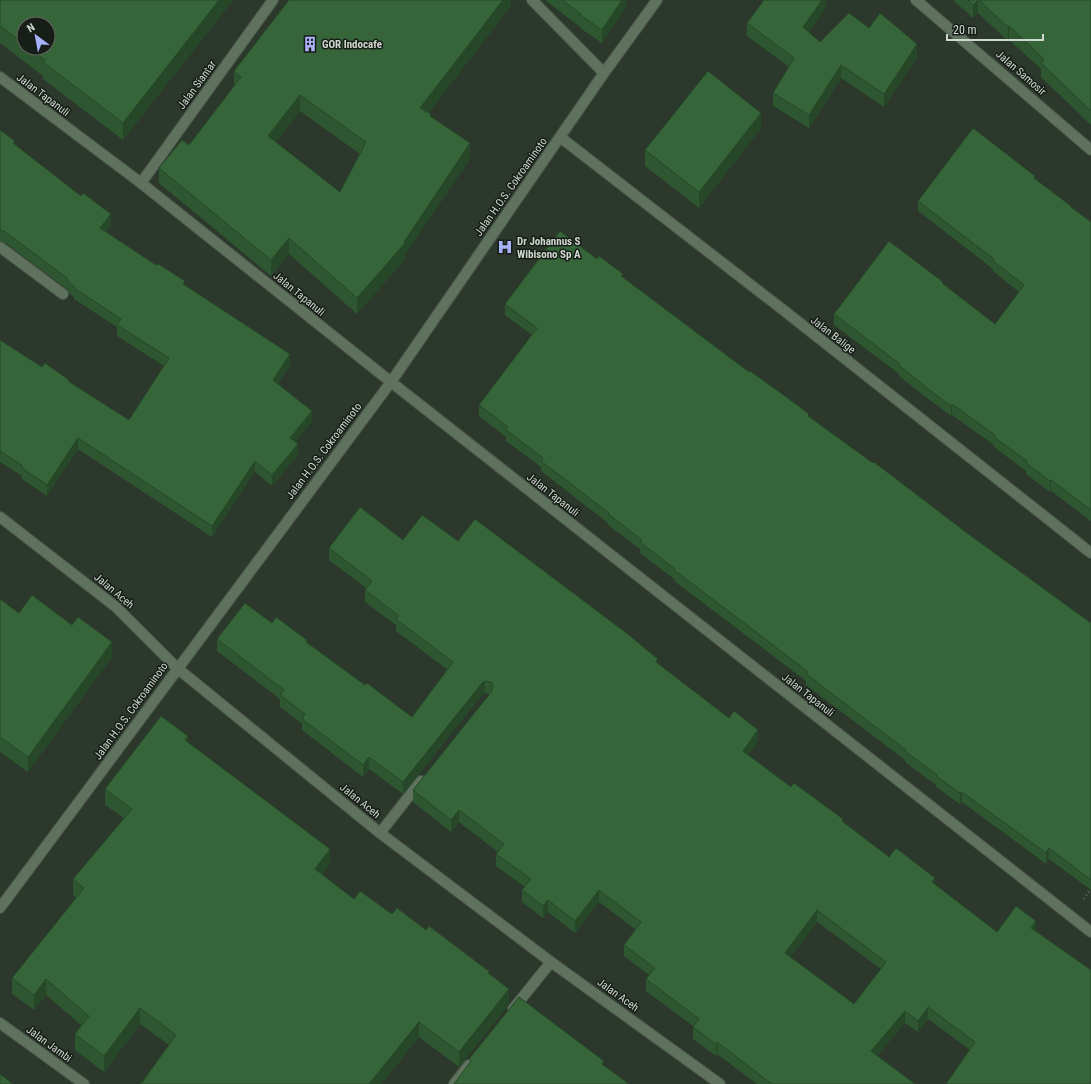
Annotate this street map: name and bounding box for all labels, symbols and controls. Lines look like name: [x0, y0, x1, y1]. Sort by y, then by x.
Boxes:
north arrow: [16, 16, 56, 56]
scale bar: [947, 16, 1043, 42]
text: N: [25, 21, 37, 35]
text: 20 m: [953, 23, 977, 37]
building icon: GOR Indocafe: [301, 35, 319, 53]
place label: GOR Indocafe: [322, 38, 382, 51]
street label: Jalan Samosir: [993, 48, 1049, 99]
street label: Jalan Siantar: [175, 58, 219, 112]
street label: Jalan Tapanuli: [14, 71, 72, 119]
street label: Jalan H.O.S. Cokroaminoto: [472, 135, 550, 239]
place label: Dr Johannus S Wibisono Sp A: [517, 235, 581, 261]
hospital icon: Dr Johannus S Wibisono Sp A: [496, 238, 514, 256]
street label: Jalan Tapanuli: [271, 269, 327, 319]
street label: Jalan Balige: [808, 314, 858, 356]
street label: Jalan H.O.S. Cokroaminoto: [284, 400, 365, 502]
street label: Jalan Tapanuli: [524, 471, 582, 519]
street label: Jalan Aceh: [91, 571, 137, 611]
street label: Jalan H.O.S. Cokroaminoto: [91, 659, 171, 762]
street label: Jalan Tapanuli: [779, 671, 837, 719]
street label: Jalan Aceh: [337, 781, 383, 821]
street label: Jalan Aceh: [595, 976, 641, 1014]
street label: Jalan Jambi: [24, 1023, 74, 1065]

